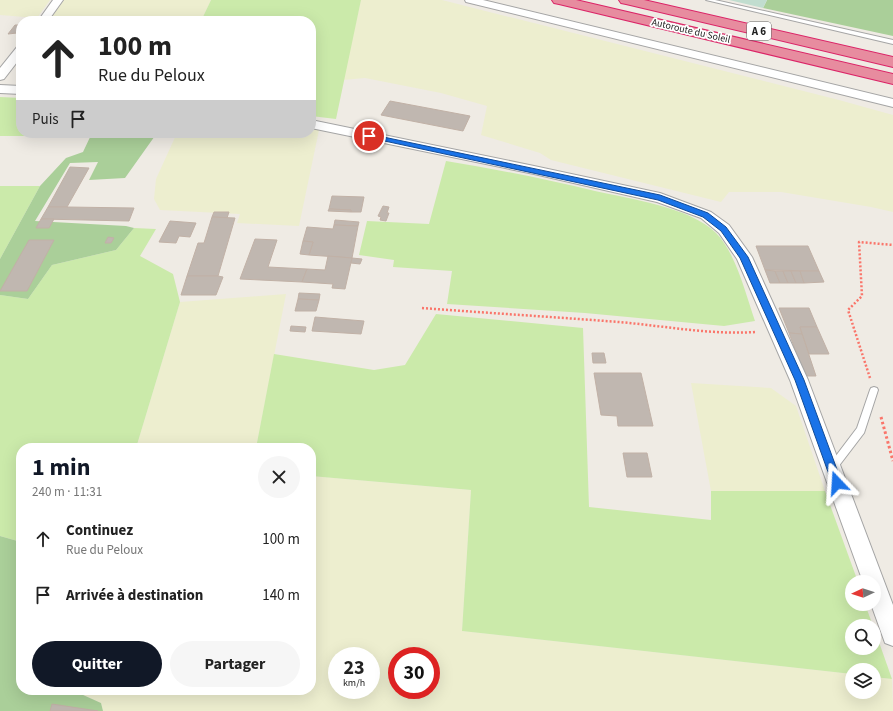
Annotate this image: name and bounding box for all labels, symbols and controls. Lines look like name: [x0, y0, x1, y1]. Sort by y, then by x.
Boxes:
street label: Autoroute du Soleil: [650, 15, 732, 47]
road number: A 6: [747, 22, 771, 40]
text: 100 m: [98, 26, 172, 66]
icon: ahead: [32, 32, 84, 84]
text: Rue du Peloux: [98, 63, 205, 88]
icon: arrive: [67, 108, 89, 130]
text: Puis: [32, 109, 59, 130]
pin: [352, 119, 386, 153]
icon: arrive: [358, 125, 380, 147]
text: 1 min: [32, 450, 90, 485]
button: close: [258, 456, 300, 498]
position arrow: [816, 462, 858, 504]
text: 240 m · 11:31: [32, 483, 102, 501]
text: Continuez: [66, 520, 133, 541]
icon: ahead: [32, 528, 54, 550]
text: 100 m: [262, 529, 300, 550]
text: Rue du Peloux: [66, 541, 143, 559]
north arrow: [845, 575, 881, 611]
map controls: [845, 575, 881, 699]
icon: arrive: [32, 584, 54, 606]
text: Arrivée à destination: [66, 585, 203, 606]
text: 140 m: [262, 585, 300, 606]
button: search: [845, 619, 881, 655]
button: Quitter: [32, 641, 162, 687]
button: Partager: [170, 641, 300, 687]
speed limit sign: 30: [388, 647, 440, 699]
text: 23: [343, 654, 365, 682]
button: layers: [845, 663, 881, 699]
text: km/h: [343, 676, 365, 690]

